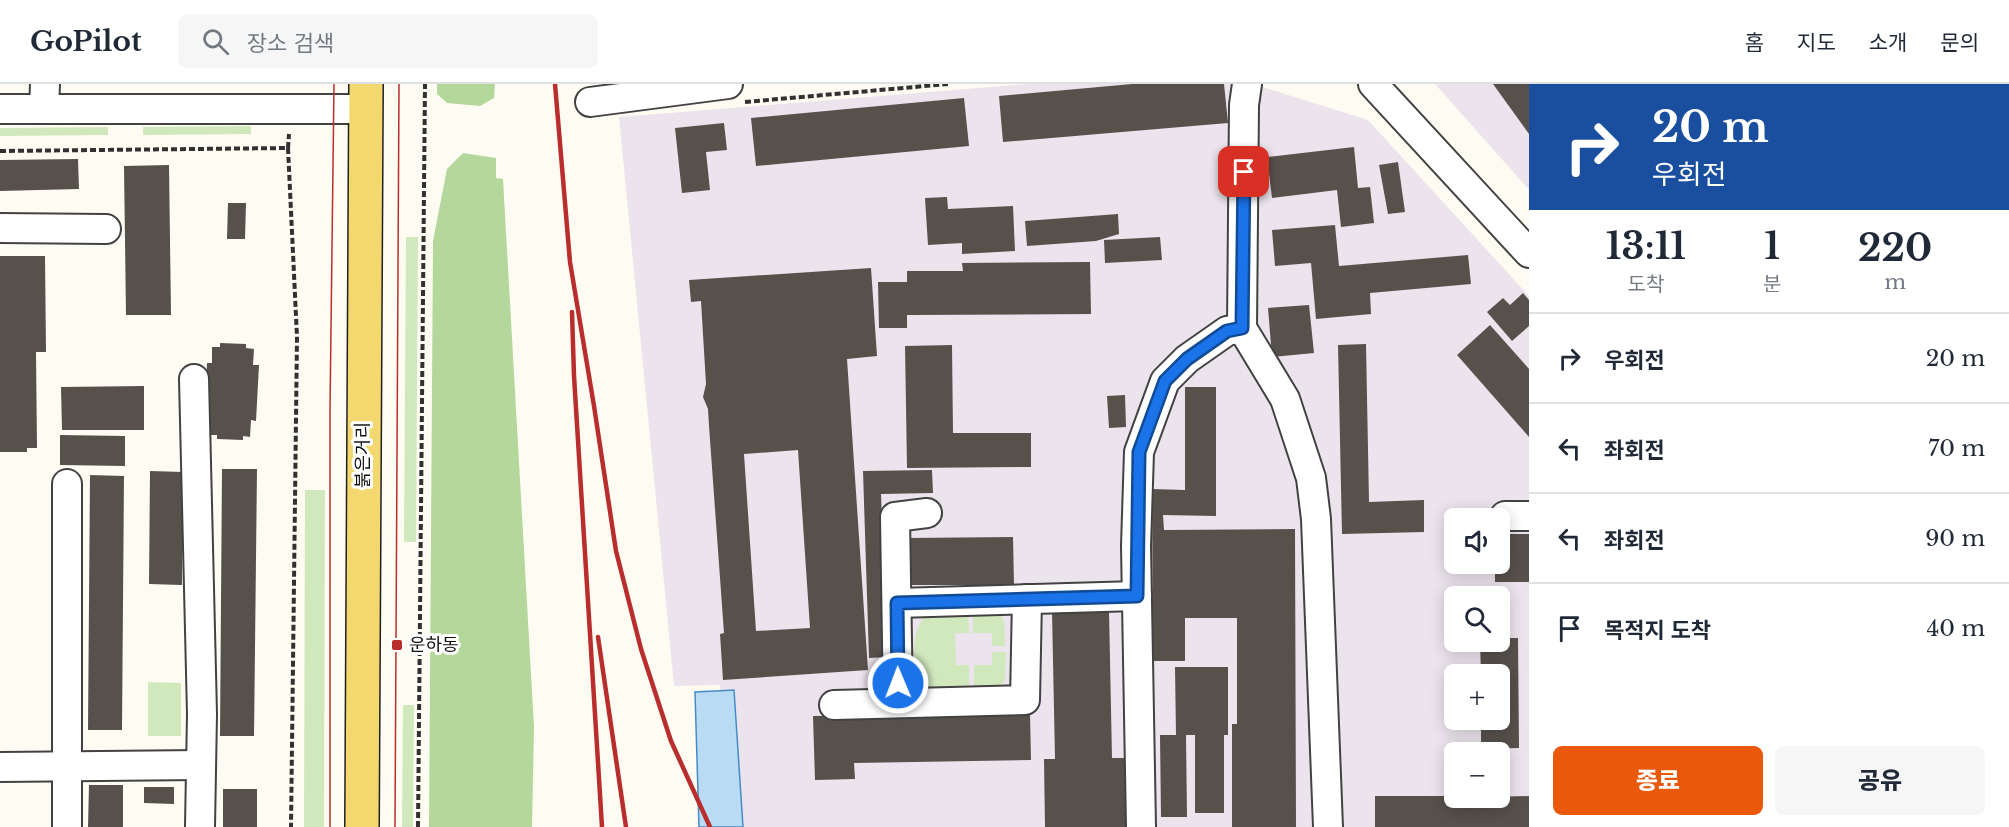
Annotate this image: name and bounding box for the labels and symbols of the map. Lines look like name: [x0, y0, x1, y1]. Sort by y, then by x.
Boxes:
pin: [1218, 146, 1269, 197]
street label: 붉은거리: [352, 422, 374, 488]
place label: 운하동: [409, 634, 459, 656]
marker: 운하동: [390, 638, 404, 652]
position arrow: [866, 651, 930, 715]

